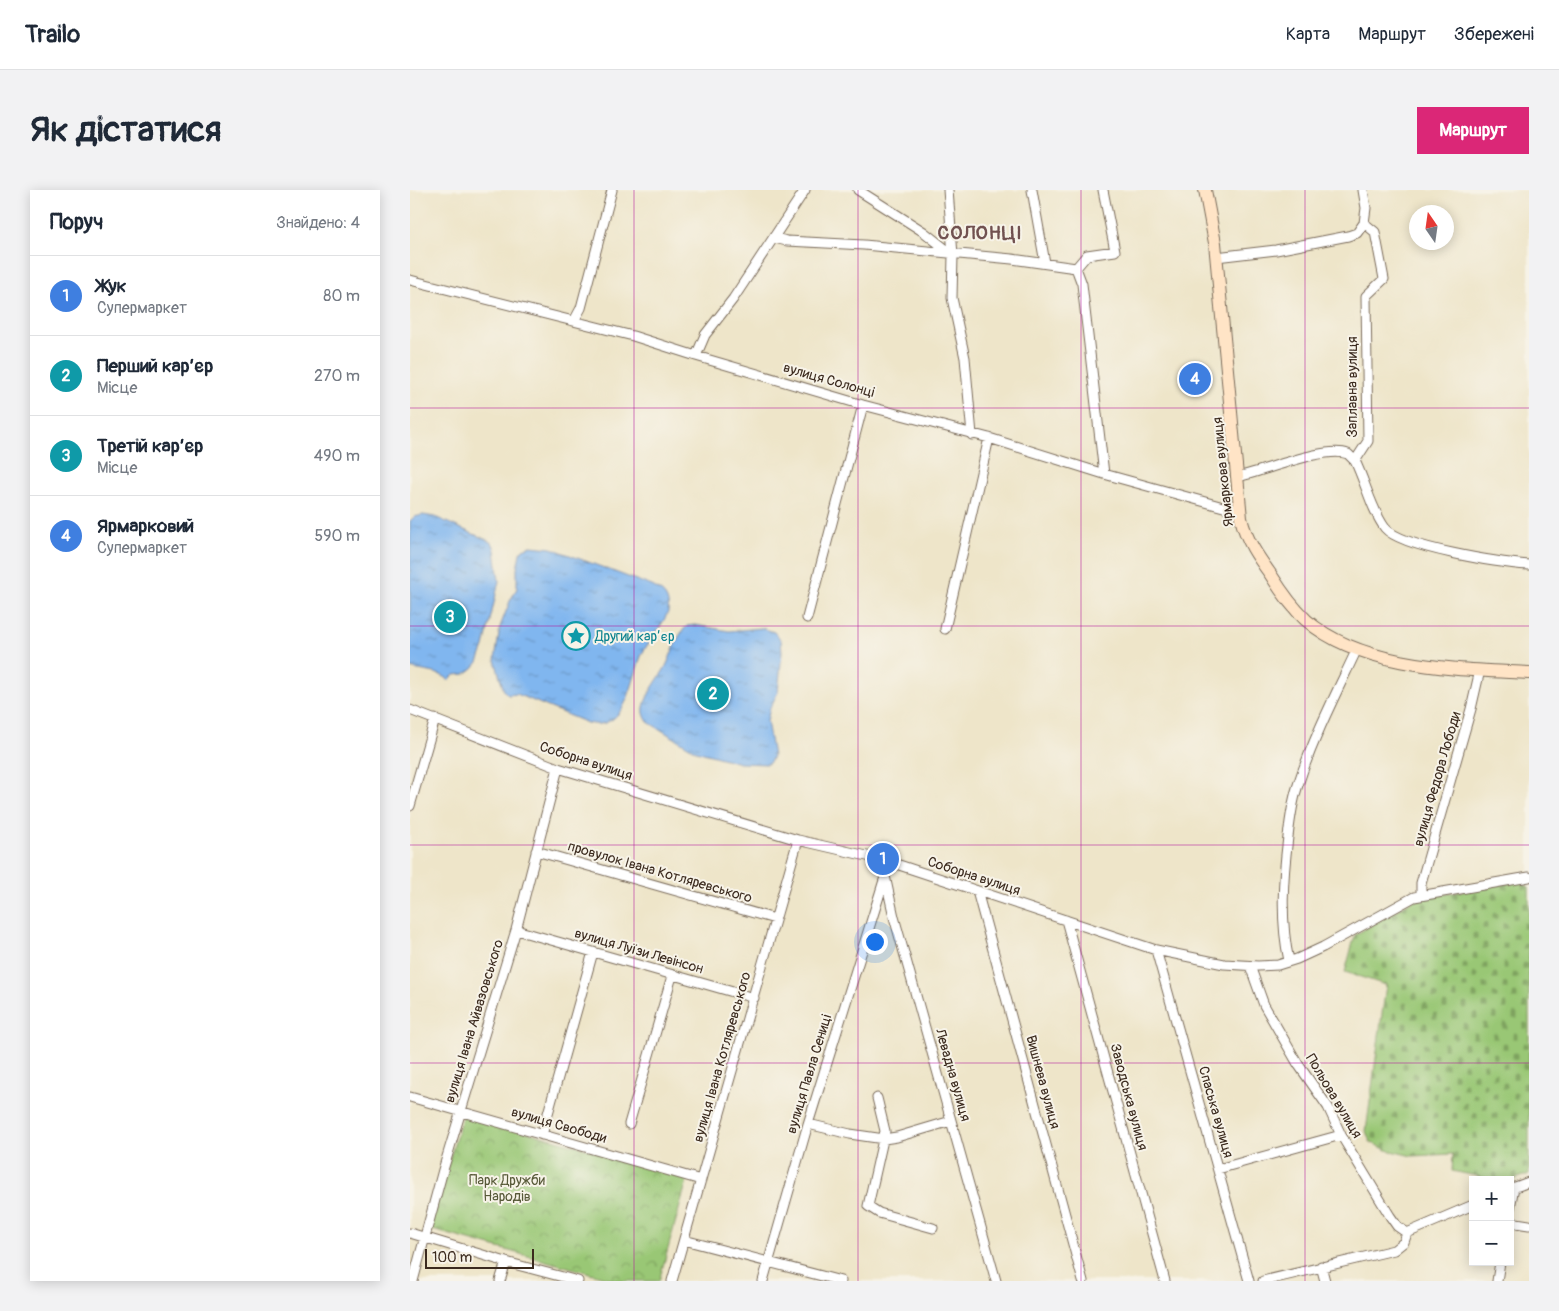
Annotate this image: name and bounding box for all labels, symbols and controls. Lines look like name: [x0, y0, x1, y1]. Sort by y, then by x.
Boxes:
text: Trailo: [25, 20, 80, 49]
text: Карта: [1286, 23, 1330, 46]
text: Маршрут: [1358, 23, 1426, 46]
text: Збережені: [1454, 23, 1534, 46]
button: Маршрут: [1417, 107, 1529, 154]
text: Як дістатися: [30, 108, 221, 152]
north arrow: [1409, 205, 1454, 250]
text: Поруч: [50, 209, 103, 236]
text: Знайдено: 4: [276, 213, 360, 233]
district label: СОЛОНЦІ: [937, 221, 1023, 245]
text: Жук: [97, 274, 126, 298]
text: 1: [63, 286, 69, 306]
text: 80 m: [323, 286, 360, 306]
text: Супермаркет: [97, 298, 187, 318]
street label: Заплавна вулиця: [1344, 336, 1361, 438]
text: Перший кар’єр: [97, 354, 213, 378]
street label: вулиця Солонці: [781, 359, 877, 401]
pin: 4: [1179, 360, 1211, 398]
text: 2: [62, 366, 70, 386]
text: 270 m: [314, 366, 360, 386]
text: Місце: [97, 378, 137, 398]
street label: Ярмаркова вулиця: [1209, 416, 1237, 528]
text: Третій кар’єр: [97, 434, 203, 458]
text: 3: [62, 446, 70, 466]
text: 490 m: [314, 446, 360, 466]
text: Місце: [97, 458, 137, 478]
text: Ярмарковий: [97, 514, 194, 538]
text: 4: [61, 526, 71, 546]
text: 590 m: [314, 526, 360, 546]
text: Супермаркет: [97, 538, 187, 558]
pin: 3: [434, 598, 466, 636]
place icon: Другий кар’єр: [561, 621, 591, 651]
place label: Другий кар’єр: [594, 628, 675, 645]
pin: 2: [697, 675, 729, 713]
street label: вулиця Федора Лободи: [1410, 710, 1464, 848]
street label: Соборна вулиця: [537, 738, 635, 784]
street label: провулок Івана Котляревського: [566, 838, 754, 907]
pin: 1: [867, 840, 899, 878]
street label: Соборна вулиця: [925, 853, 1023, 899]
street label: вулиця Луїзи Левінсон: [573, 924, 705, 978]
your location: [862, 929, 888, 955]
street label: вулиця Івана Айвазовського: [441, 937, 507, 1105]
street label: вулиця Івана Котляревського: [690, 969, 755, 1144]
street label: вулиця Павла Сениці: [783, 1012, 835, 1136]
street label: Левадна вулиця: [931, 1026, 974, 1123]
street label: Вишнева вулиця: [1022, 1033, 1064, 1131]
street label: Заводська вулиця: [1107, 1042, 1151, 1152]
street label: Польова вулиця: [1302, 1051, 1366, 1141]
street label: Спаська вулиця: [1195, 1064, 1237, 1160]
street label: вулиця Свободи: [510, 1103, 608, 1147]
park label: Парк Дружби Народів: [469, 1172, 545, 1205]
map controls: [1469, 1176, 1514, 1266]
button: +: [1469, 1176, 1514, 1221]
button: −: [1469, 1221, 1514, 1266]
scale bar: [425, 1246, 534, 1269]
text: 100 m: [432, 1249, 472, 1266]

